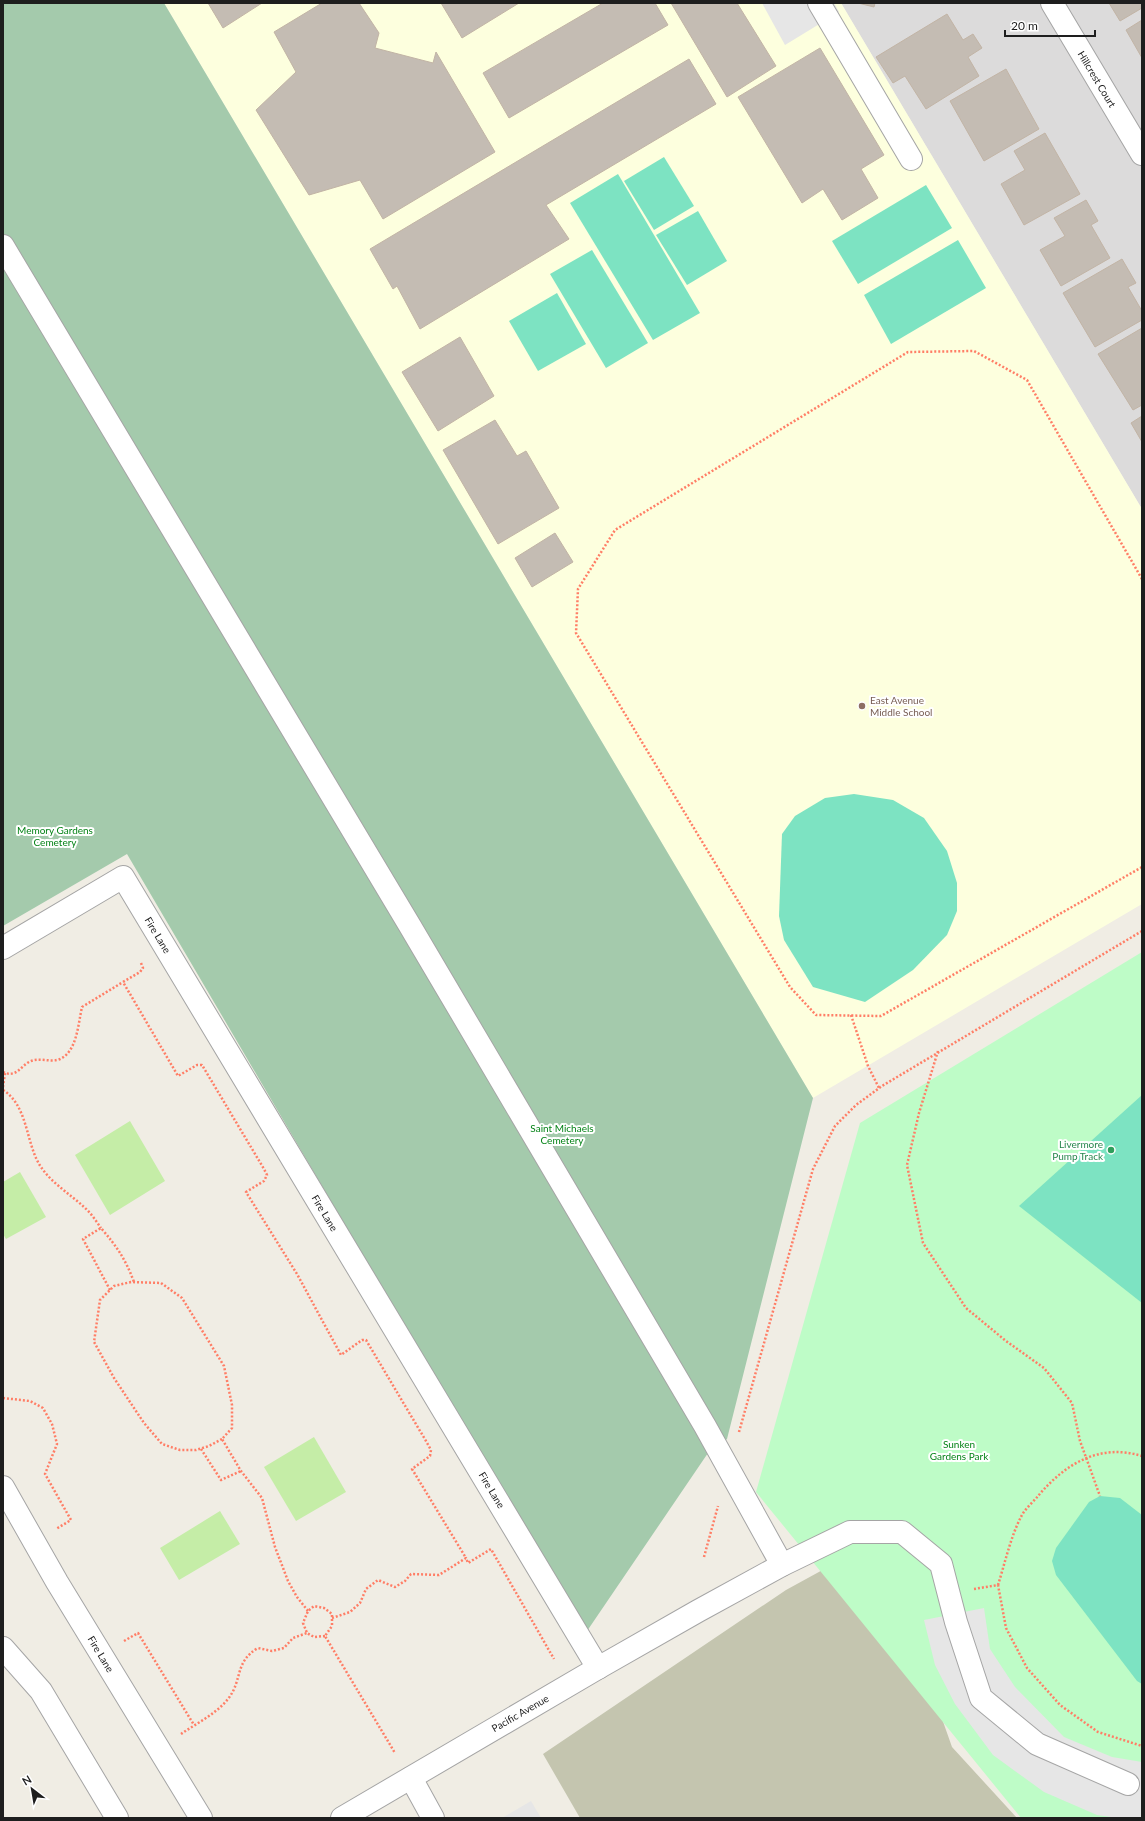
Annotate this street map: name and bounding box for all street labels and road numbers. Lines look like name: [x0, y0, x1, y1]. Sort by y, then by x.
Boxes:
street label: Hillcrest Court: [1075, 49, 1119, 110]
street label: Fire Lane: [142, 915, 174, 955]
street label: Fire Lane: [309, 1193, 341, 1233]
street label: Fire Lane: [476, 1470, 508, 1510]
street label: Fire Lane: [85, 1634, 117, 1674]
street label: Pacific Avenue: [489, 1692, 551, 1734]

